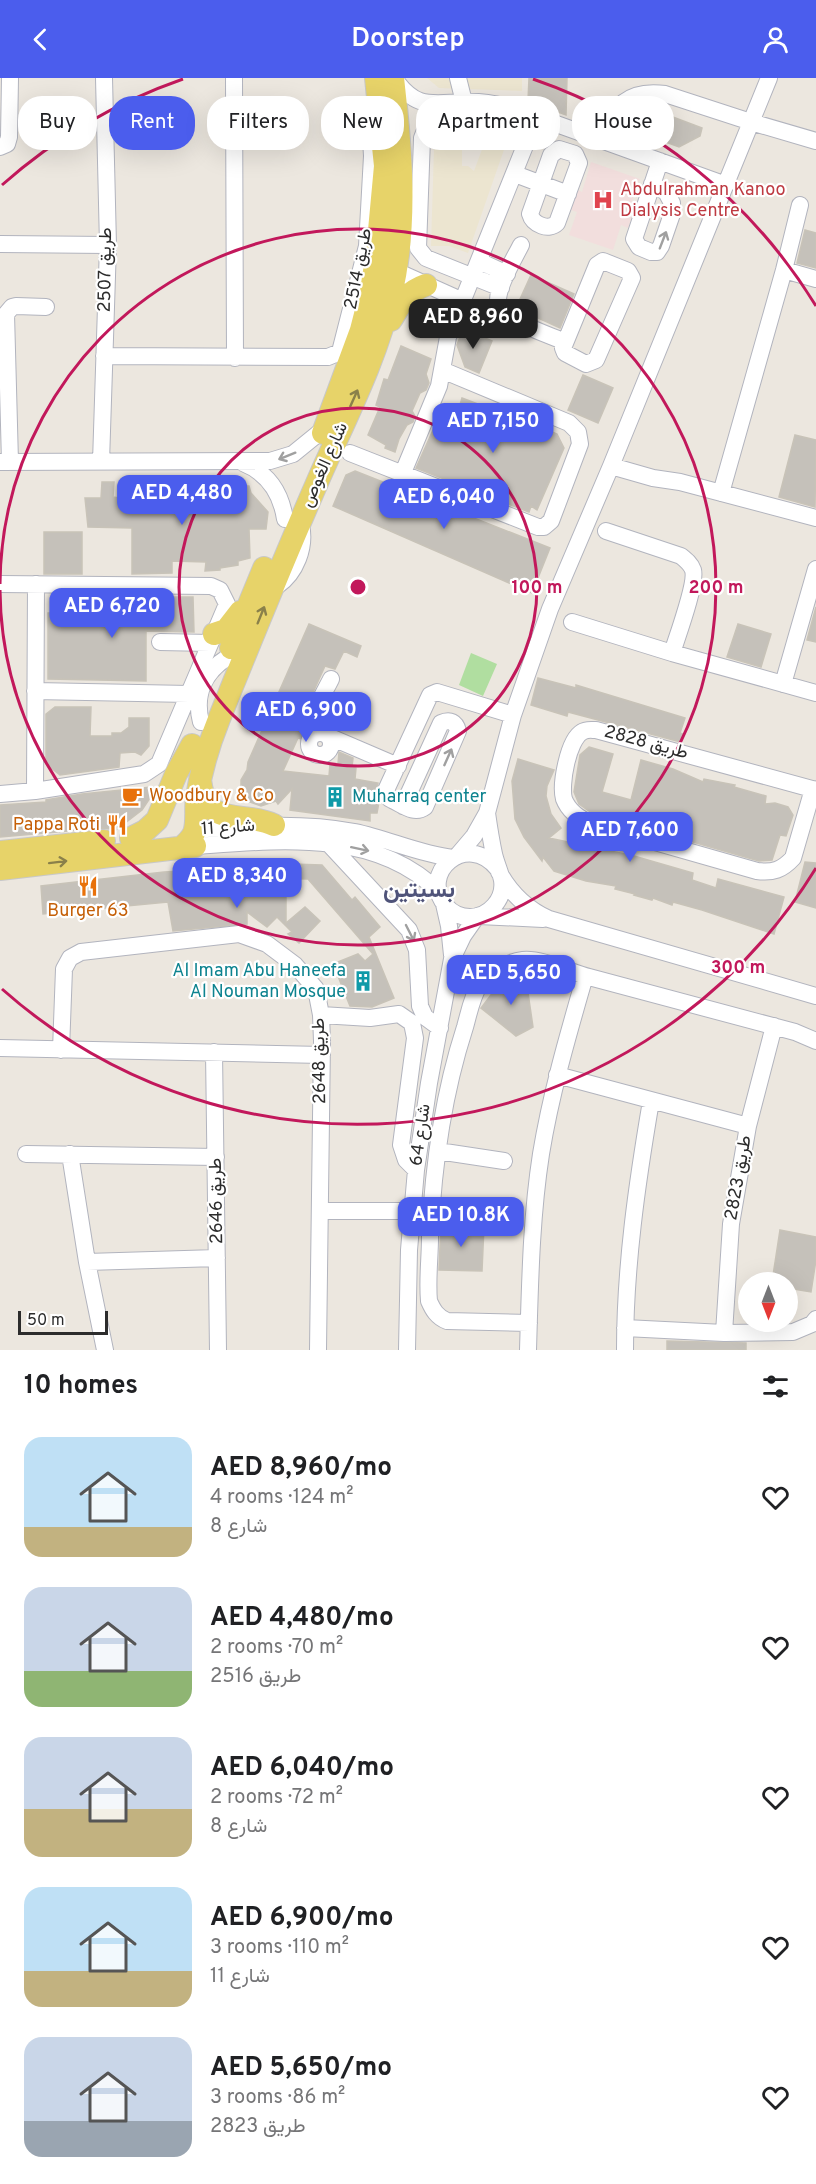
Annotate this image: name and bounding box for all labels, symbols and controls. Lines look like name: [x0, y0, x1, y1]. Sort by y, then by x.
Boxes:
text: Doorstep: [351, 22, 465, 56]
icon: back: [24, 23, 57, 56]
icon: person: [759, 23, 792, 56]
chip: Buy: [18, 96, 97, 150]
chip: Rent: [109, 96, 195, 150]
chip: Filters: [207, 96, 309, 150]
chip: New: [321, 96, 404, 150]
chip: Apartment: [416, 96, 560, 150]
chip: House: [572, 96, 674, 150]
place label: Abdulrahman Kanoo Dialysis Centre: [620, 179, 786, 223]
hospital icon: Abdulrahman Kanoo Dialysis Centre: [591, 188, 615, 212]
street label: طريق 2514: [340, 226, 378, 312]
street label: طريق 2507: [94, 227, 118, 313]
one-way arrow: [658, 232, 669, 250]
pin: AED 8,960: [404, 299, 542, 350]
text: AED 8,960: [423, 305, 523, 331]
one-way arrow: [349, 389, 361, 407]
pin: AED 7,150: [424, 403, 562, 454]
text: AED 7,150: [446, 409, 540, 435]
street label: شارع الغوص: [296, 419, 354, 511]
one-way arrow: [278, 451, 296, 462]
pin: AED 4,480: [113, 475, 251, 526]
pin: AED 6,040: [375, 479, 513, 530]
text: AED 4,480: [131, 481, 233, 507]
text: AED 6,040: [393, 485, 495, 511]
centre of rings: [348, 577, 368, 597]
text: 100 m: [511, 577, 563, 600]
text: 200 m: [688, 577, 744, 600]
pin: AED 6,720: [43, 588, 181, 639]
text: AED 6,720: [63, 594, 161, 620]
one-way arrow: [256, 607, 267, 625]
pin: AED 6,900: [237, 692, 375, 743]
text: AED 6,900: [255, 698, 357, 724]
street label: طريق 2828: [601, 721, 691, 765]
one-way arrow: [443, 748, 454, 766]
cafe icon: Woodbury & Co: [120, 784, 144, 808]
place label: Woodbury & Co: [149, 785, 274, 808]
building icon: Muharraq center: [323, 785, 347, 809]
place label: Muharraq center: [352, 786, 487, 809]
pin: AED 7,600: [561, 812, 699, 863]
restaurant icon: Pappa Roti: [105, 813, 129, 837]
place label: Pappa Roti: [13, 814, 100, 837]
street label: شارع 11: [200, 815, 256, 841]
text: AED 7,600: [581, 818, 679, 844]
one-way arrow: [349, 844, 369, 855]
one-way arrow: [48, 856, 68, 867]
pin: AED 8,340: [168, 858, 306, 909]
text: AED 8,340: [187, 864, 287, 890]
restaurant icon: Burger 63: [76, 874, 100, 898]
district label: بسيتين: [383, 876, 455, 906]
place label: Burger 63: [47, 900, 129, 923]
one-way arrow: [405, 924, 416, 942]
pin: AED 5,650: [442, 955, 580, 1006]
text: 300 m: [711, 957, 765, 980]
place label: Al Imam Abu Haneefa Al Nouman Mosque: [172, 960, 346, 1004]
text: AED 5,650: [461, 961, 561, 987]
building icon: Al Imam Abu Haneefa Al Nouman Mosque: [351, 969, 375, 993]
street label: طريق 2648: [308, 1018, 332, 1104]
street label: شارع 64: [405, 1103, 437, 1167]
street label: طريق 2823: [720, 1134, 758, 1222]
street label: طريق 2646: [205, 1158, 229, 1244]
pin: AED 10.8K: [392, 1197, 530, 1248]
text: AED 10.8K: [412, 1203, 510, 1229]
north arrow: [738, 1272, 798, 1332]
map controls: [738, 1272, 798, 1332]
scale bar: [18, 1308, 108, 1336]
text: 50 m: [27, 1311, 65, 1331]
text: 10 homes: [24, 1370, 138, 1403]
icon: filters: [759, 1370, 792, 1403]
text: AED 8,960/mo: [210, 1452, 392, 1485]
icon: home: [72, 1461, 144, 1533]
icon: heart: [759, 1481, 792, 1514]
text: 4 rooms · 124 m²: [210, 1485, 353, 1511]
text: شارع 8: [210, 1514, 267, 1540]
text: AED 4,480/mo: [210, 1602, 394, 1635]
icon: home: [72, 1611, 144, 1683]
icon: heart: [759, 1631, 792, 1664]
text: 2 rooms · 70 m²: [210, 1635, 343, 1661]
text: طريق 2516: [210, 1664, 301, 1690]
text: AED 6,040/mo: [210, 1752, 394, 1785]
icon: home: [72, 1761, 144, 1833]
icon: heart: [759, 1781, 792, 1814]
text: 2 rooms · 72 m²: [210, 1785, 343, 1811]
text: شارع 8: [210, 1814, 267, 1840]
text: AED 6,900/mo: [210, 1902, 394, 1935]
icon: home: [72, 1911, 144, 1983]
icon: heart: [759, 1931, 792, 1964]
text: 3 rooms · 110 m²: [210, 1935, 349, 1961]
text: شارع 11: [210, 1964, 270, 1990]
text: AED 5,650/mo: [210, 2052, 392, 2085]
icon: home: [72, 2061, 144, 2133]
icon: heart: [759, 2081, 792, 2114]
text: 3 rooms · 86 m²: [210, 2085, 345, 2111]
text: طريق 2823: [210, 2114, 305, 2140]

